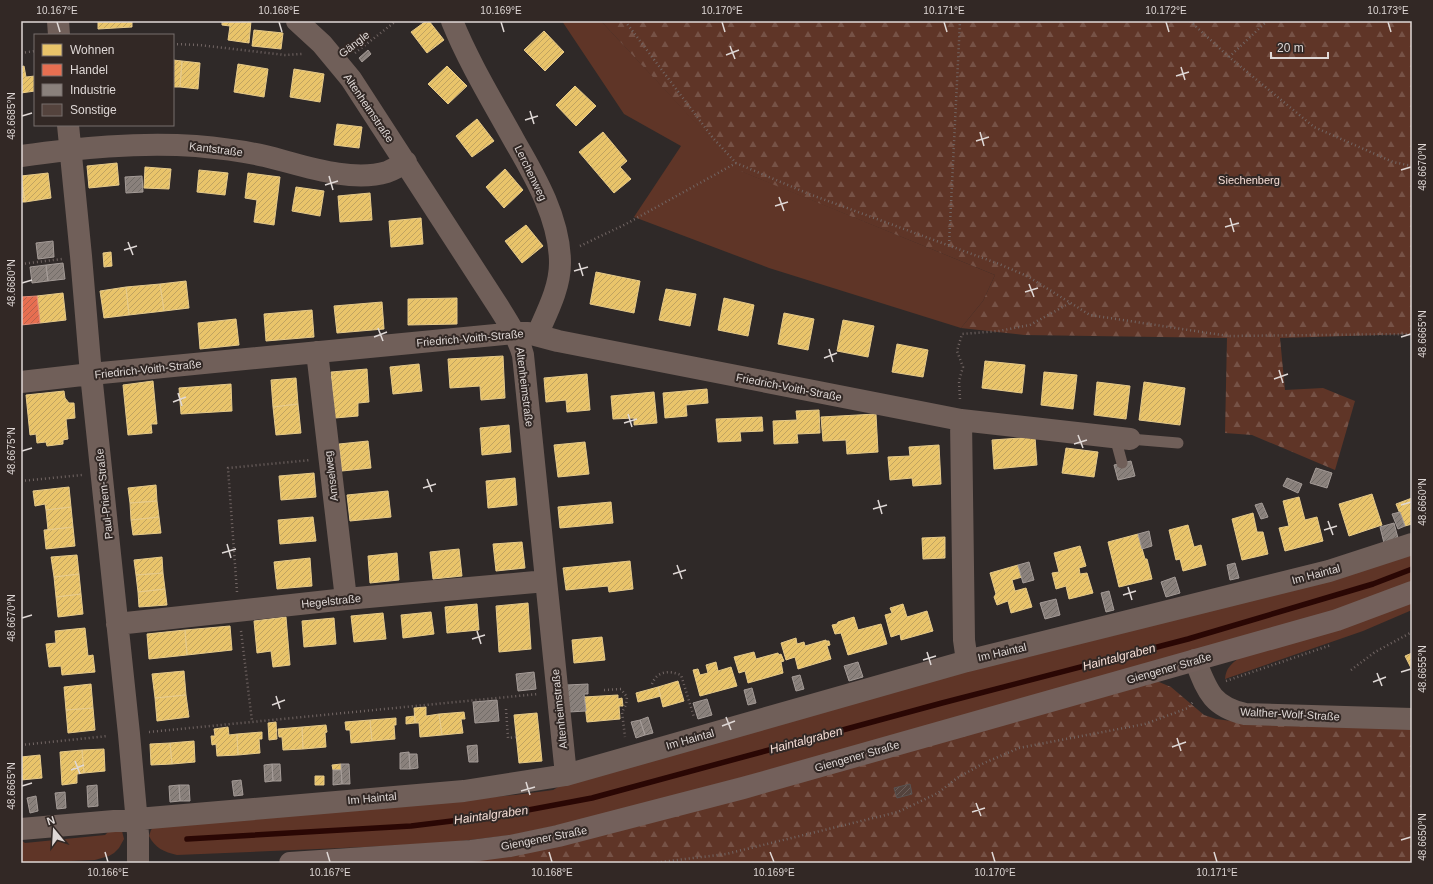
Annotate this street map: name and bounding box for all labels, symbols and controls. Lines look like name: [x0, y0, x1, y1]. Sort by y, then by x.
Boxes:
text: 10.167°E: [36, 5, 78, 16]
text: 10.168°E: [258, 5, 300, 16]
text: 10.169°E: [480, 5, 522, 16]
text: 10.170°E: [701, 5, 743, 16]
text: 10.171°E: [923, 5, 965, 16]
text: 10.172°E: [1145, 5, 1187, 16]
text: 10.173°E: [1367, 5, 1409, 16]
street label: Gängle: [336, 28, 372, 60]
legend: [34, 34, 174, 126]
scale bar: [1271, 34, 1328, 60]
text: 20 m: [1277, 41, 1304, 55]
text: Wohnen: [70, 43, 114, 57]
text: Handel: [70, 63, 108, 77]
street label: Altenheimstraße: [342, 71, 396, 145]
text: Industrie: [70, 83, 116, 97]
text: 48.6685°N: [6, 92, 17, 140]
text: Sonstige: [70, 103, 117, 117]
street label: Kantstraße: [189, 140, 243, 158]
street label: Lerchenweg: [512, 143, 550, 203]
text: 48.6670°N: [1417, 143, 1428, 191]
park label: Siechenberg: [1218, 174, 1280, 186]
text: 48.6680°N: [6, 259, 17, 307]
text: 48.6665°N: [1417, 310, 1428, 358]
street label: Friedrich-Voith-Straße: [416, 327, 524, 349]
street label: Altenheimstraße: [514, 347, 536, 427]
street label: Friedrich-Voith-Straße: [94, 357, 202, 381]
street label: Friedrich-Voith-Straße: [735, 371, 843, 403]
text: 48.6675°N: [6, 427, 17, 475]
street label: Paul-Priem-Straße: [93, 448, 115, 540]
street label: Amselweg: [322, 450, 340, 502]
text: 48.6660°N: [1417, 478, 1428, 526]
street label: Im Haintal: [1291, 562, 1341, 586]
street label: Hegelstraße: [301, 592, 361, 610]
text: 48.6670°N: [6, 594, 17, 642]
water label: Haintalgraben: [1081, 640, 1157, 673]
street label: Im Haintal: [977, 641, 1027, 663]
text: 48.6655°N: [1417, 645, 1428, 693]
street label: Giengener Straße: [1125, 650, 1213, 686]
street label: Altenheimstraße: [549, 669, 569, 749]
street label: Walther-Wolf-Straße: [1240, 705, 1340, 723]
water label: Haintalgraben: [768, 723, 844, 756]
street label: Im Haintal: [665, 726, 715, 752]
street label: Giengener Straße: [813, 738, 901, 774]
text: 48.6665°N: [6, 762, 17, 810]
street label: Im Haintal: [347, 790, 397, 806]
water label: Haintalgraben: [453, 803, 529, 827]
north arrow: [34, 810, 74, 850]
text: 48.6650°N: [1417, 813, 1428, 861]
text: N: [45, 814, 57, 827]
street label: Giengener Straße: [500, 824, 588, 852]
text: 10.166°E: [87, 867, 129, 878]
text: 10.167°E: [309, 867, 351, 878]
text: 10.168°E: [531, 867, 573, 878]
text: 10.169°E: [753, 867, 795, 878]
text: 10.170°E: [974, 867, 1016, 878]
text: 10.171°E: [1196, 867, 1238, 878]

